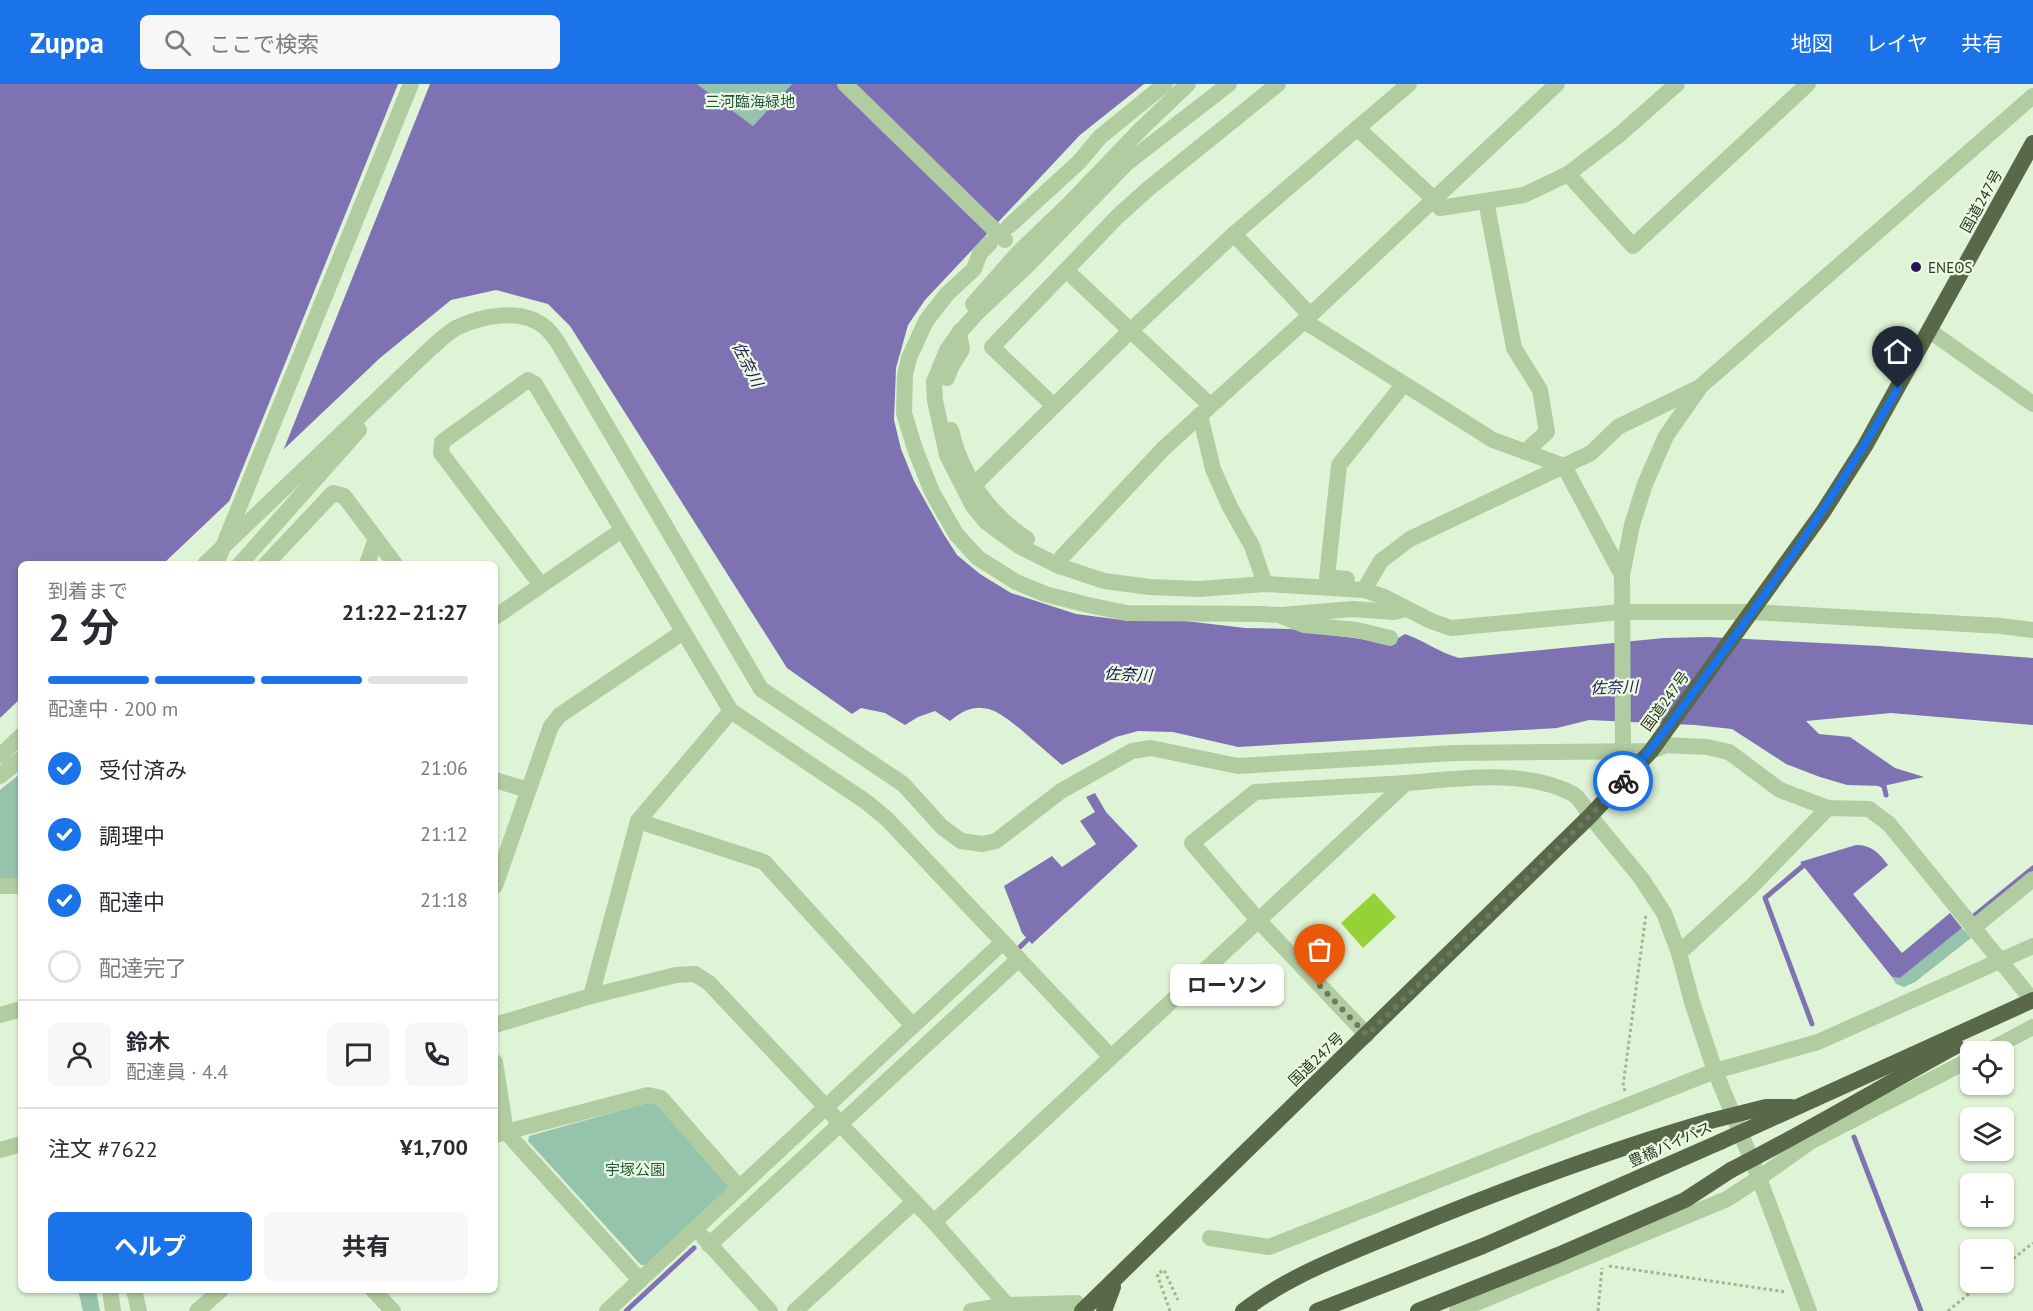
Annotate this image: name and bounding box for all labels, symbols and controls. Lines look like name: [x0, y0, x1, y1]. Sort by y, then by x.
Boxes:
search box: [140, 15, 560, 69]
text: Zuppa: [30, 24, 104, 61]
icon: search: [161, 26, 194, 59]
text: ここで検索: [209, 30, 319, 58]
text: 地図: [1791, 30, 1833, 57]
text: レイヤ: [1866, 30, 1928, 57]
text: 共有: [1961, 30, 2003, 57]
park label: 三河臨海緑地: [705, 92, 795, 111]
street label: 国道247号: [1956, 166, 2006, 236]
place label: ENEOS: [1928, 258, 1972, 277]
marker: ENEOS: [1909, 260, 1923, 274]
pin: [1872, 326, 1923, 388]
icon: home: [1881, 335, 1914, 368]
water label: 佐奈川: [728, 338, 769, 392]
text: 到着まで: [48, 578, 128, 604]
text: 21:22–21:27: [342, 598, 468, 626]
text: 2 分: [48, 601, 119, 652]
water label: 佐奈川: [1104, 663, 1154, 685]
street label: 国道247号: [1637, 667, 1693, 735]
water label: 佐奈川: [1590, 676, 1640, 698]
text: 配達中 · 200 m: [48, 696, 178, 722]
courier: [1593, 751, 1653, 811]
icon: check: [48, 752, 81, 785]
text: 21:06: [420, 755, 468, 781]
text: 受付済み: [99, 756, 187, 784]
icon: bike: [1607, 765, 1640, 798]
icon: check: [48, 818, 81, 851]
text: 21:12: [420, 821, 468, 847]
text: 調理中: [99, 822, 165, 850]
icon: check: [48, 884, 81, 917]
text: 21:18: [420, 887, 468, 913]
text: 配達中: [99, 888, 165, 916]
pin: [1294, 924, 1345, 986]
icon: bag: [1303, 933, 1336, 966]
text: 配達完了: [99, 954, 187, 982]
callout: ローソン: [1170, 965, 1284, 1007]
text: ローソン: [1187, 972, 1267, 998]
button: person: [48, 1023, 111, 1086]
button: chat: [327, 1023, 390, 1086]
button: phone: [405, 1023, 468, 1086]
text: 鈴木: [126, 1028, 170, 1056]
street label: 国道247号: [1284, 1028, 1348, 1090]
map controls: [1960, 1041, 2014, 1293]
button: locate: [1960, 1041, 2014, 1095]
text: 配達員 · 4.4: [126, 1059, 228, 1085]
button: layers: [1960, 1107, 2014, 1161]
street label: 豊橋バイパス: [1625, 1117, 1715, 1171]
text: ¥1,700: [400, 1133, 468, 1161]
text: 注文 #7622: [48, 1135, 158, 1163]
park label: 宇塚公園: [605, 1160, 665, 1179]
button: +: [1960, 1173, 2014, 1227]
button: ヘルプ: [48, 1212, 252, 1281]
button: 共有: [264, 1212, 468, 1281]
button: −: [1960, 1239, 2014, 1293]

